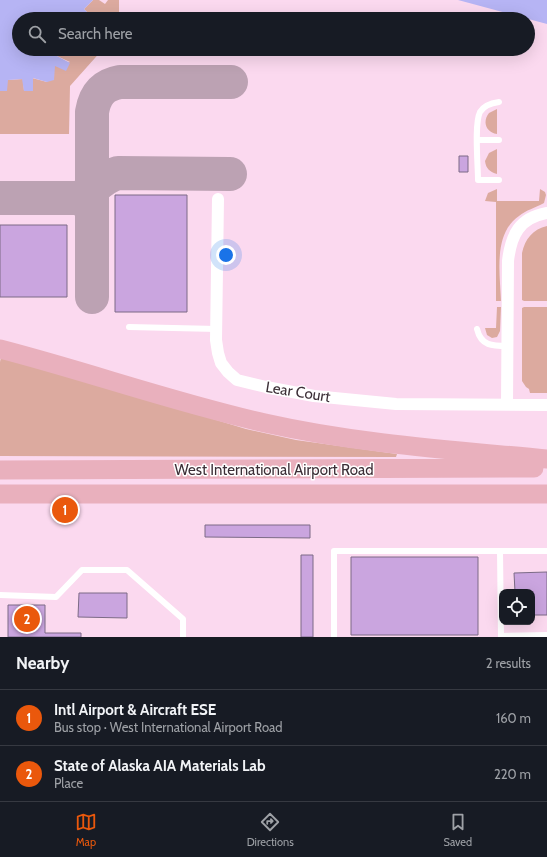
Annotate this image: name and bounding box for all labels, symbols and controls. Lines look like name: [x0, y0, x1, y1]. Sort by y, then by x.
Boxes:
search box: [12, 12, 535, 56]
icon: search: [26, 23, 48, 45]
text: Search here: [58, 25, 133, 43]
your location: [216, 245, 236, 265]
street label: Lear Court: [264, 378, 332, 406]
street label: West International Airport Road: [174, 461, 374, 479]
pin: 1: [52, 495, 78, 525]
map controls: [499, 589, 535, 625]
button: locate: [499, 589, 535, 625]
pin: 2: [14, 604, 40, 634]
text: Nearby: [16, 653, 69, 673]
text: 2 results: [486, 655, 531, 671]
text: Intl Airport & Aircraft ESE: [54, 701, 216, 719]
text: 1: [27, 710, 31, 726]
text: 160 m: [496, 710, 531, 726]
text: Bus stop · West International Airport Road: [54, 719, 283, 735]
text: State of Alaska AIA Materials Lab: [54, 757, 265, 775]
text: 2: [26, 766, 32, 782]
text: 220 m: [494, 766, 531, 782]
text: Place: [54, 775, 83, 791]
tab: Map: [75, 811, 97, 849]
tab: Directions: [247, 811, 294, 849]
tab: Saved: [444, 811, 472, 849]

